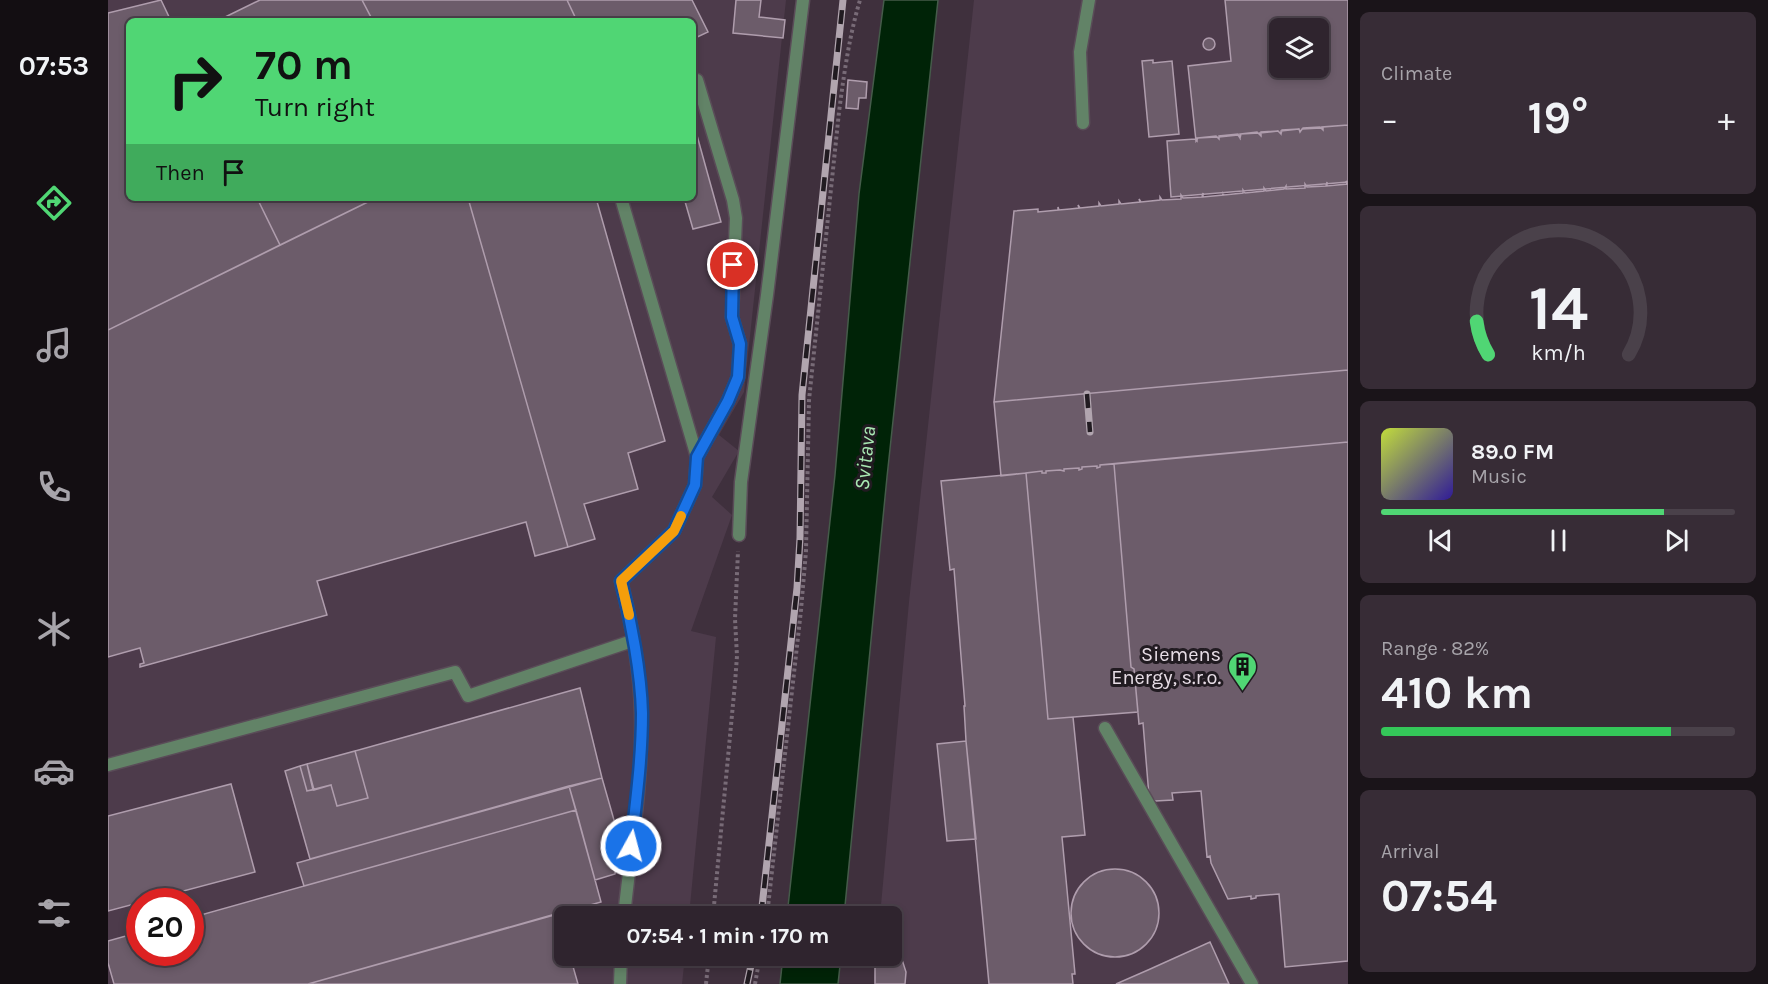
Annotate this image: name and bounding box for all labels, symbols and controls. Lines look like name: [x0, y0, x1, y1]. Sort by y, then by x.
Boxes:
map controls: [1269, 18, 1329, 78]
button: layers: [1269, 18, 1329, 78]
text: 70 m: [255, 40, 353, 90]
icon: right: [156, 42, 234, 120]
text: 07:53: [19, 50, 89, 82]
text: Climate: [1381, 62, 1452, 85]
text: Turn right: [255, 91, 375, 123]
text: 19°: [1528, 92, 1588, 144]
text: −: [1381, 100, 1398, 138]
text: +: [1718, 100, 1735, 138]
icon: arrive: [217, 156, 250, 189]
text: Then: [156, 160, 205, 186]
icon: directions: [33, 182, 75, 224]
pin: [707, 239, 758, 290]
icon: arrive: [716, 248, 749, 281]
text: 14: [1528, 272, 1588, 345]
icon: music: [33, 324, 75, 366]
text: km/h: [1531, 340, 1585, 365]
water label: Svitava: [850, 425, 880, 491]
text: 89.0 FM: [1471, 439, 1554, 465]
text: Music: [1471, 465, 1527, 488]
icon: phone: [33, 466, 75, 508]
icon: previous: [1424, 524, 1457, 557]
icon: pause: [1542, 524, 1575, 557]
icon: next: [1660, 524, 1693, 557]
icon: climate: [33, 608, 75, 650]
text: Range · 82%: [1381, 637, 1489, 660]
place label: Siemens Energy, s.r.o.: [1111, 643, 1221, 689]
building icon: Siemens Energy, s.r.o.: [1226, 650, 1258, 692]
text: 410 km: [1381, 667, 1533, 719]
icon: car: [33, 750, 75, 792]
position arrow: [599, 814, 663, 878]
text: Arrival: [1381, 840, 1440, 863]
text: 07:54: [1381, 870, 1497, 922]
speed limit sign: 20: [126, 888, 204, 966]
icon: filters: [33, 892, 75, 934]
text: 07:54 · 1 min · 170 m: [627, 923, 829, 949]

